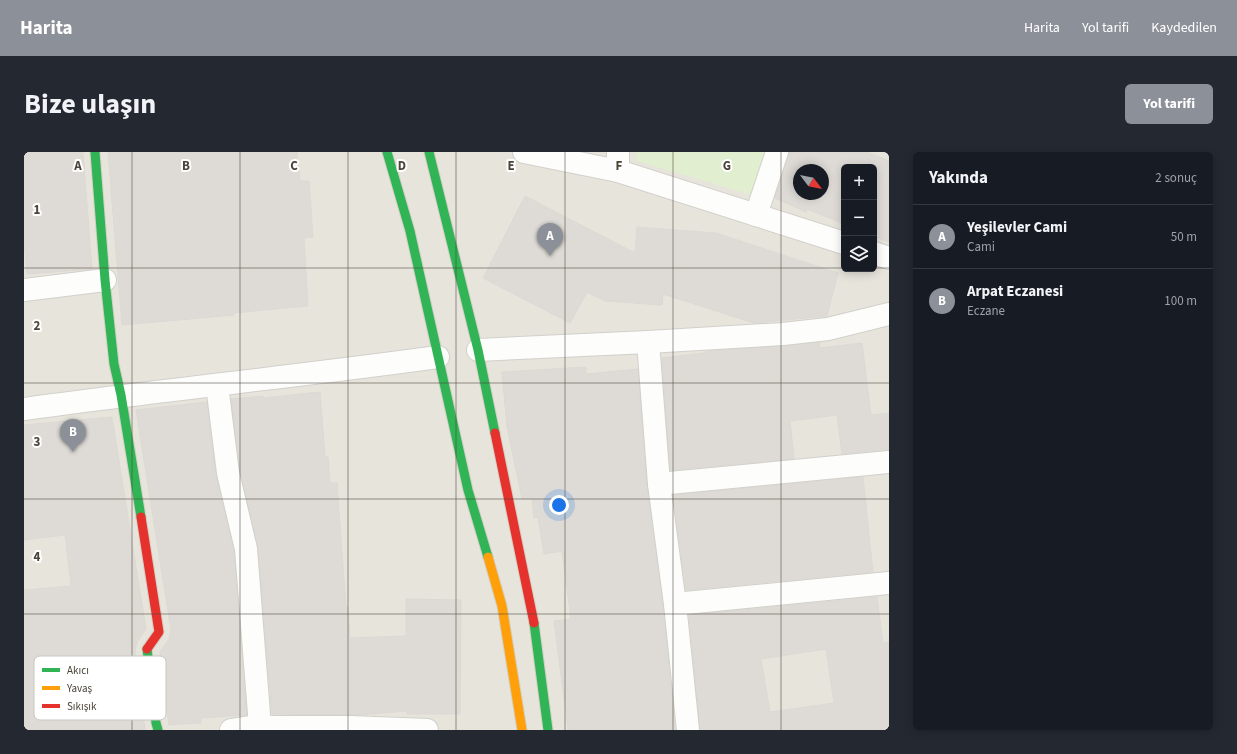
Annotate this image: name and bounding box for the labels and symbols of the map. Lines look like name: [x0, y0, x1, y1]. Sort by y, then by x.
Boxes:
text: A: [73, 157, 82, 175]
text: B: [182, 157, 190, 175]
text: C: [290, 157, 298, 175]
text: D: [398, 157, 406, 175]
text: E: [507, 157, 515, 175]
text: F: [616, 157, 623, 175]
text: G: [723, 157, 731, 175]
north arrow: [793, 164, 829, 200]
text: 1: [34, 201, 41, 219]
pin: A: [537, 223, 563, 256]
text: 2: [34, 317, 41, 335]
pin: B: [60, 419, 86, 452]
text: 3: [34, 433, 41, 451]
your location: [549, 495, 569, 515]
text: 4: [34, 548, 41, 566]
legend: [34, 656, 166, 720]
text: Akıcı: [67, 663, 89, 678]
text: Yavaş: [66, 681, 92, 696]
text: Sıkışık: [67, 699, 97, 714]

